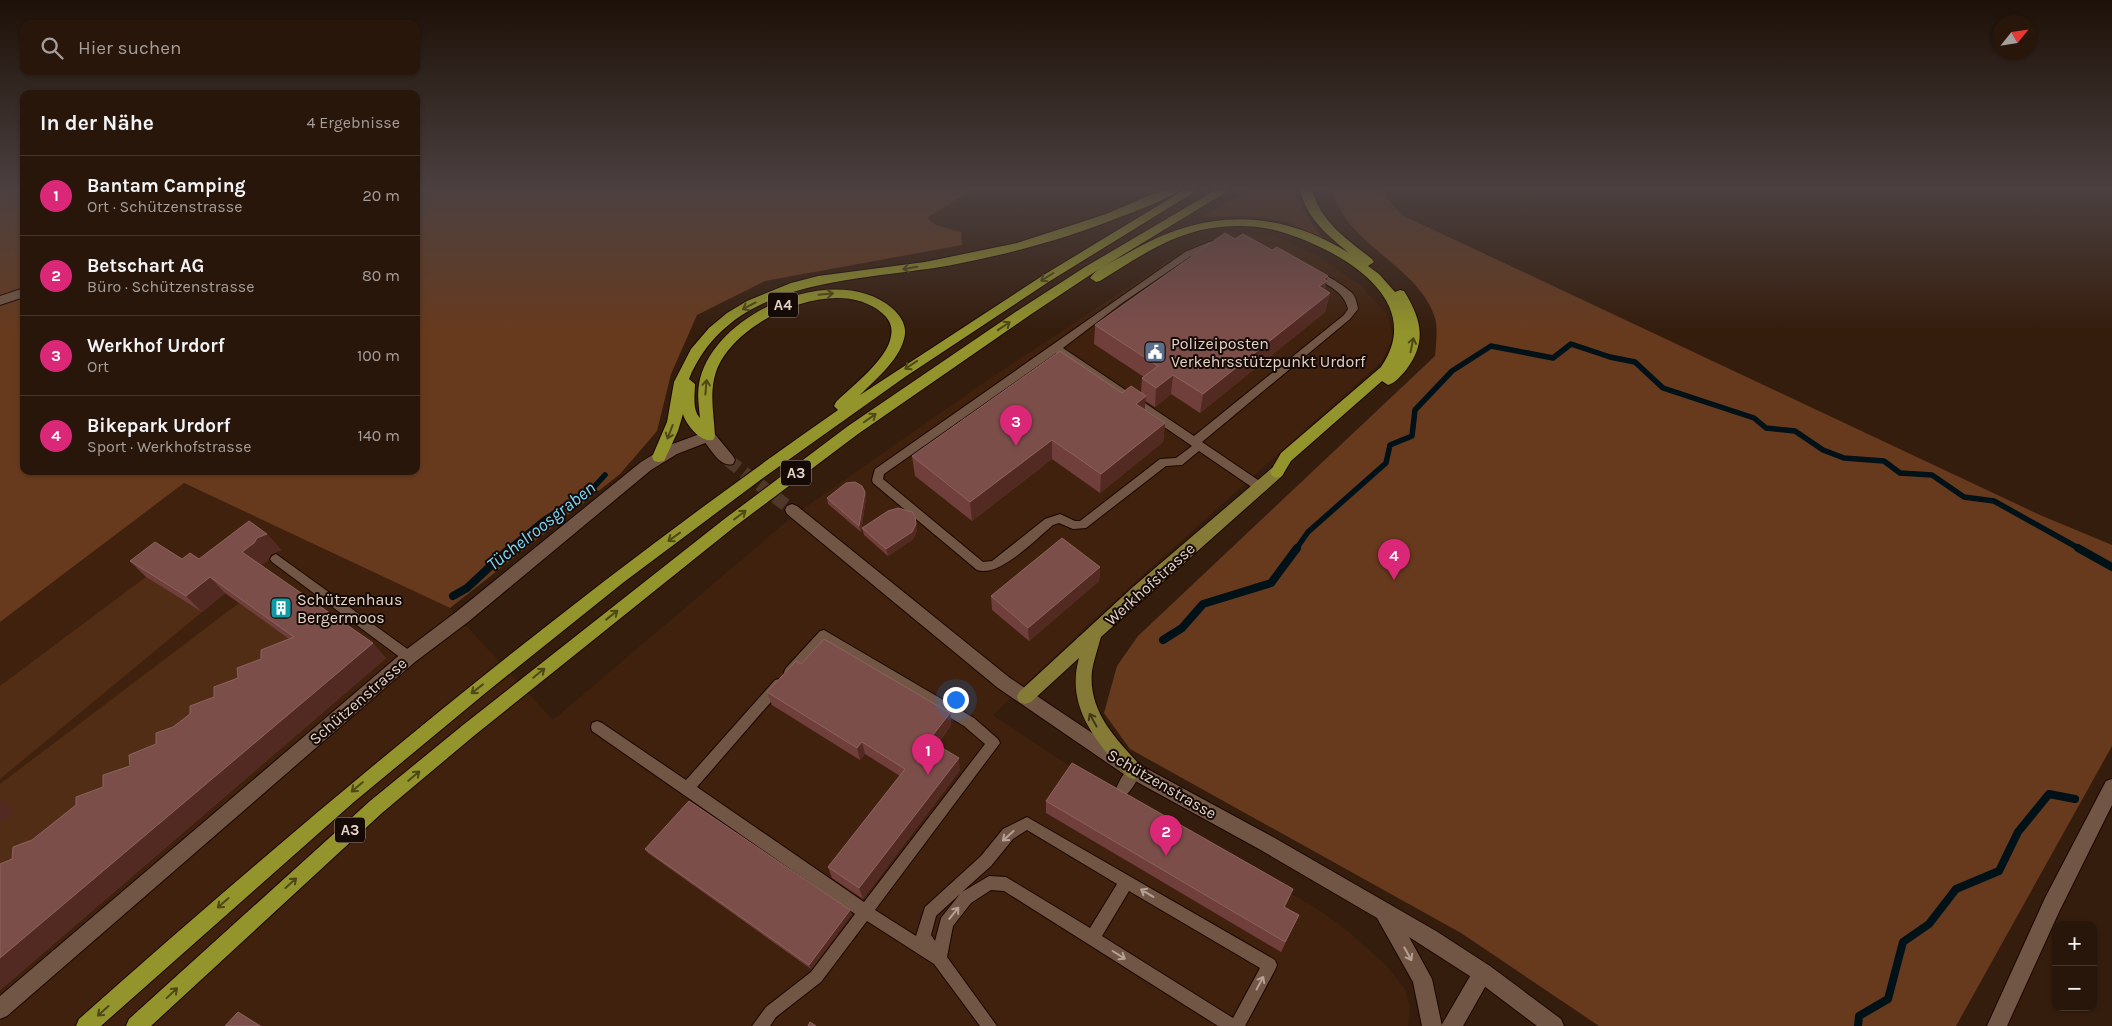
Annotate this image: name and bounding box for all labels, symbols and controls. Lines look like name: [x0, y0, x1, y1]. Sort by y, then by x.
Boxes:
north arrow: [1992, 15, 2037, 60]
search box: [20, 20, 420, 75]
icon: search: [38, 34, 66, 62]
text: Hier suchen: [78, 37, 181, 59]
text: In der Nähe: [40, 111, 154, 135]
text: 4 Ergebnisse: [307, 113, 400, 132]
text: Bantam Camping: [87, 175, 246, 197]
text: 1: [53, 186, 59, 205]
text: 20 m: [362, 186, 400, 205]
text: Ort · Schützenstrasse: [87, 197, 242, 216]
text: Betschart AG: [87, 255, 204, 277]
one-way arrow: [902, 263, 918, 273]
text: 2: [51, 266, 61, 285]
text: 80 m: [362, 266, 400, 285]
one-way arrow: [1041, 272, 1055, 282]
text: Büro · Schützenstrasse: [87, 277, 254, 296]
one-way arrow: [817, 290, 833, 299]
road number: A4: [768, 292, 798, 318]
one-way arrow: [742, 301, 757, 311]
one-way arrow: [997, 321, 1011, 331]
place label: Polizeiposten Verkehrsstützpunkt Urdorf: [1171, 334, 1366, 371]
text: Werkhof Urdorf: [87, 335, 225, 357]
one-way arrow: [1408, 337, 1417, 353]
public building icon: Polizeiposten Verkehrsstützpunkt Urdorf: [1143, 340, 1167, 364]
text: 3: [51, 346, 61, 365]
text: 100 m: [357, 346, 400, 365]
text: Ort: [87, 357, 109, 376]
one-way arrow: [904, 360, 918, 370]
one-way arrow: [701, 379, 711, 395]
pin: 3: [1000, 405, 1032, 446]
one-way arrow: [863, 413, 877, 423]
text: Bikepark Urdorf: [87, 415, 231, 437]
one-way arrow: [665, 424, 674, 439]
text: 4: [51, 426, 61, 445]
text: 140 m: [358, 426, 400, 445]
text: Sport · Werkhofstrasse: [87, 437, 251, 456]
road number: A3: [781, 460, 811, 486]
water label: Tüchelroosgraben: [482, 477, 600, 575]
one-way arrow: [733, 510, 747, 520]
one-way arrow: [668, 531, 681, 542]
street label: Werkhofstrasse: [1101, 539, 1199, 629]
pin: 4: [1378, 539, 1410, 580]
place label: Schützenhaus Bergermoos: [297, 590, 402, 627]
building icon: Schützenhaus Bergermoos: [269, 596, 293, 620]
one-way arrow: [605, 610, 618, 621]
street label: Schützenstrasse: [305, 654, 411, 748]
one-way arrow: [533, 667, 546, 678]
one-way arrow: [471, 683, 484, 694]
your location: [943, 687, 969, 713]
one-way arrow: [1087, 713, 1097, 727]
pin: 1: [912, 734, 944, 775]
street label: Schützenstrasse: [1104, 745, 1220, 823]
one-way arrow: [407, 770, 420, 782]
one-way arrow: [350, 782, 363, 793]
pin: 2: [1150, 815, 1182, 856]
road number: A3: [335, 818, 365, 842]
one-way arrow: [1002, 830, 1015, 842]
one-way arrow: [285, 877, 298, 889]
one-way arrow: [1140, 888, 1154, 898]
one-way arrow: [217, 897, 230, 908]
one-way arrow: [948, 907, 959, 920]
map controls: [2052, 921, 2097, 1011]
button: +: [2052, 921, 2097, 966]
one-way arrow: [1403, 946, 1413, 960]
one-way arrow: [1112, 950, 1126, 960]
button: −: [2052, 966, 2097, 1011]
one-way arrow: [1256, 976, 1265, 991]
one-way arrow: [165, 987, 178, 999]
one-way arrow: [96, 1005, 109, 1017]

